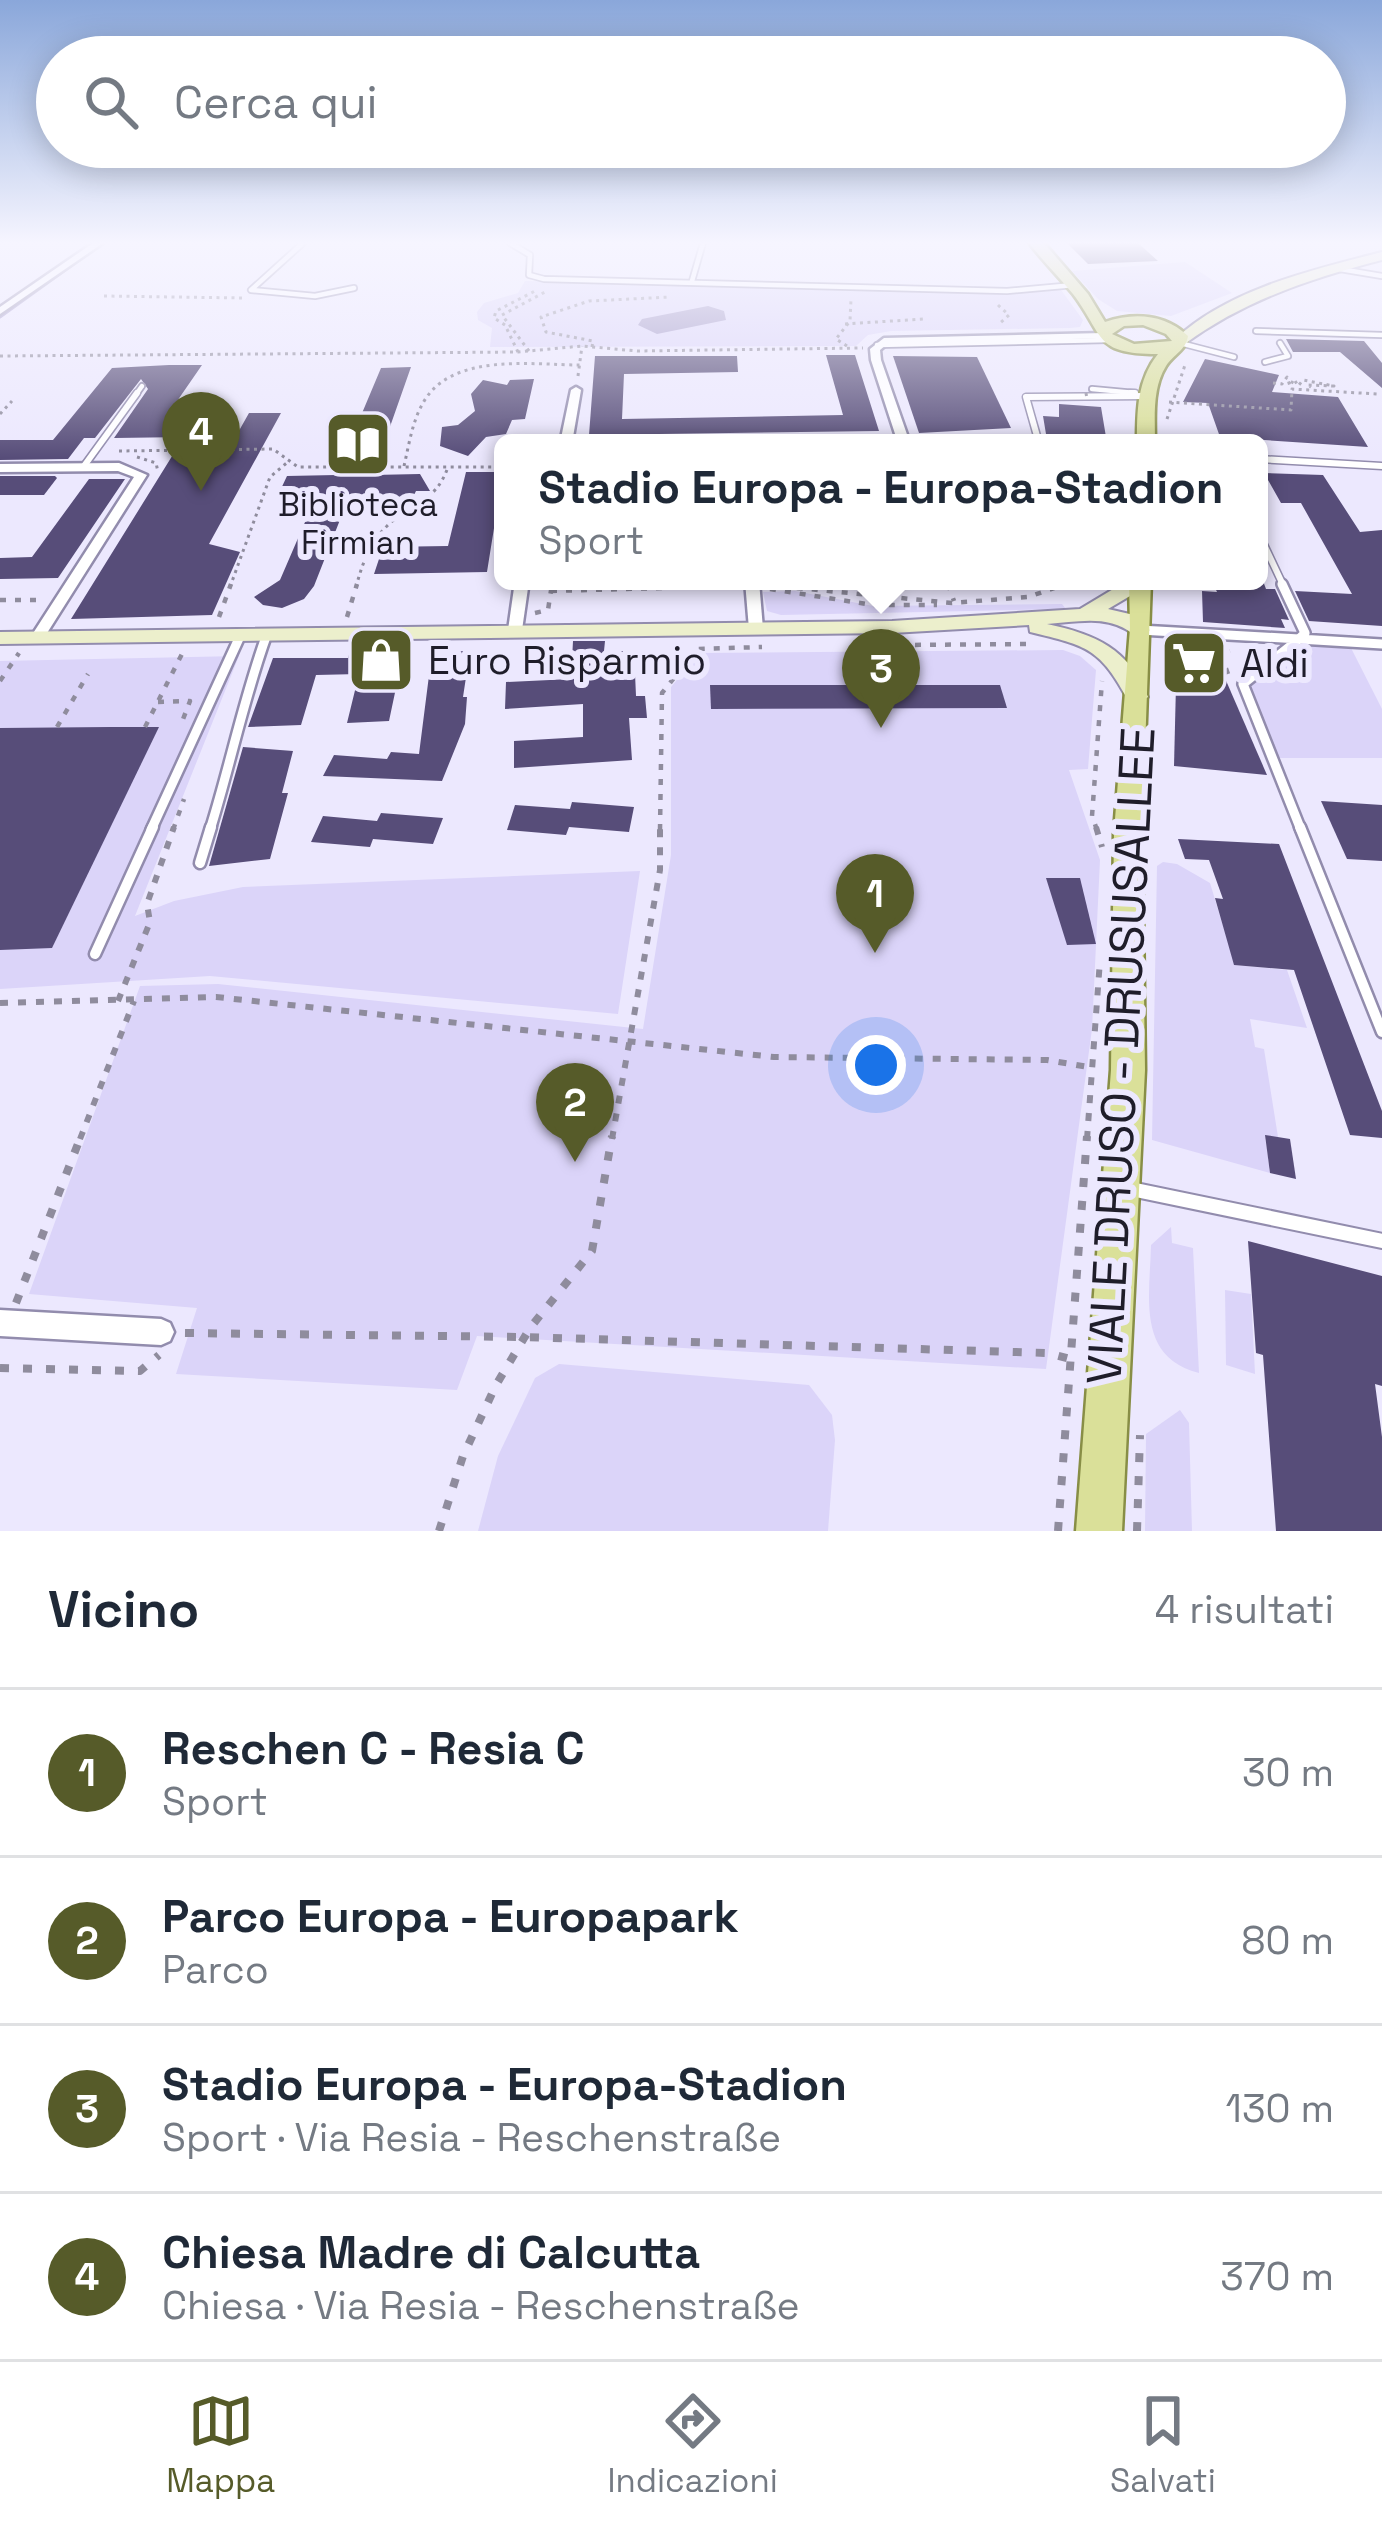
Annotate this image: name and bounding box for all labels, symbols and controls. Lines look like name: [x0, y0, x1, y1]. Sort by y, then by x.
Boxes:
search box: [36, 36, 1346, 168]
icon: search: [78, 69, 144, 135]
text: Cerca qui: [174, 74, 378, 131]
pin: 4: [162, 392, 240, 491]
library icon: Biblioteca Firmian: [323, 409, 393, 479]
popup: [494, 434, 1268, 590]
text: Stadio Europa - Europa-Stadion: [538, 459, 1224, 516]
place label: Biblioteca Firmian: [278, 484, 438, 564]
text: Sport: [538, 516, 644, 565]
shop icon: Euro Risparmio: [346, 625, 416, 695]
supermarket icon: Aldi: [1159, 628, 1229, 698]
pin: 3: [842, 629, 920, 728]
place label: Euro Risparmio: [428, 636, 706, 685]
place label: Aldi: [1240, 639, 1309, 688]
street label: VIALE DRUSO - DRUSUSALLEE: [1073, 726, 1169, 1386]
pin: 1: [836, 854, 914, 953]
your location: [846, 1035, 906, 1095]
pin: 2: [536, 1063, 614, 1162]
text: Vicino: [48, 1577, 199, 1642]
text: 4 risultati: [1155, 1585, 1334, 1634]
text: Reschen C - Resia C: [162, 1720, 585, 1777]
text: 1: [78, 1748, 96, 1797]
text: 30 m: [1242, 1748, 1334, 1797]
text: Sport: [162, 1777, 268, 1826]
text: Parco Europa - Europapark: [162, 1888, 739, 1945]
text: 2: [75, 1916, 99, 1965]
text: 80 m: [1241, 1916, 1334, 1965]
text: Parco: [162, 1945, 269, 1994]
text: Stadio Europa - Europa-Stadion: [162, 2056, 847, 2113]
text: 3: [75, 2084, 99, 2133]
text: 130 m: [1226, 2084, 1334, 2133]
text: Sport · Via Resia - Reschenstraße: [162, 2113, 781, 2162]
text: Chiesa Madre di Calcutta: [162, 2224, 700, 2281]
text: 4: [75, 2252, 99, 2301]
text: 370 m: [1220, 2252, 1334, 2301]
text: Chiesa · Via Resia - Reschenstraße: [162, 2281, 800, 2330]
tab: Mappa: [166, 2388, 275, 2502]
tab: Indicazioni: [607, 2388, 778, 2502]
tab: Salvati: [1110, 2388, 1216, 2502]

